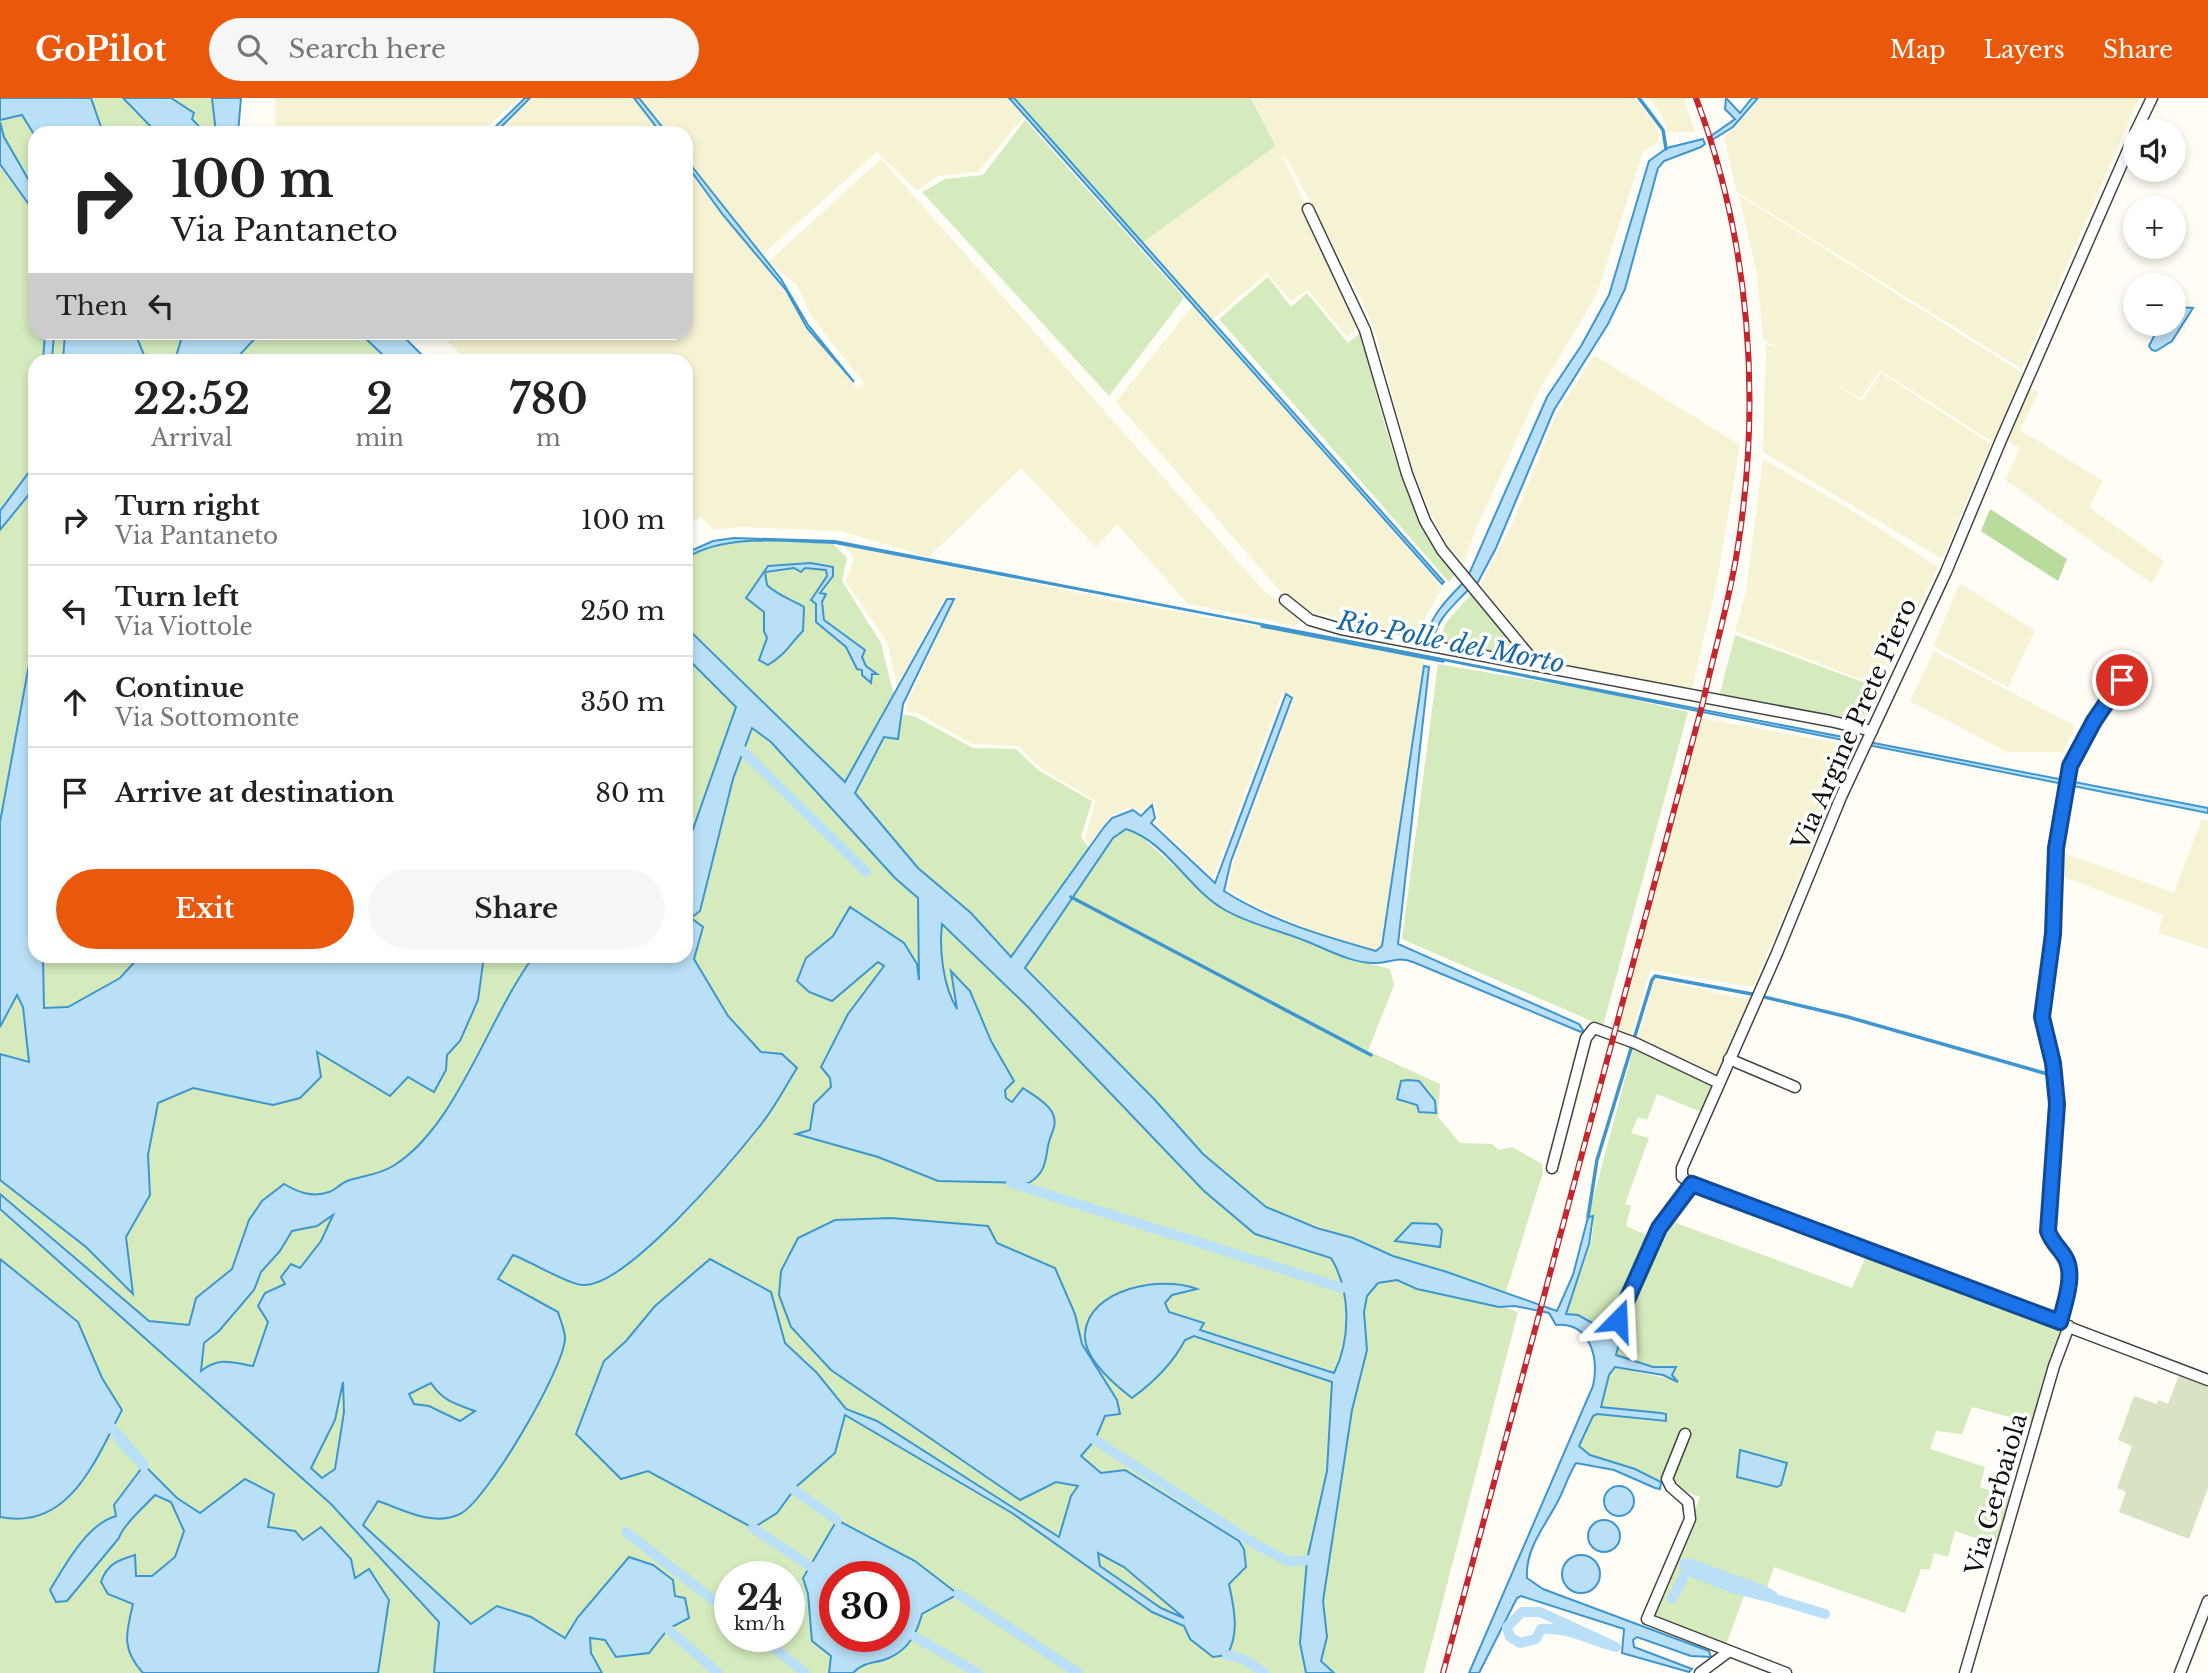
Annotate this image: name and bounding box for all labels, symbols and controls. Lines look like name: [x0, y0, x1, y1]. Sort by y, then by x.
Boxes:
search box: [209, 18, 699, 81]
text: GoPilot: [35, 29, 167, 70]
icon: search: [233, 30, 271, 68]
text: Search here: [289, 33, 446, 65]
text: Map: [1890, 35, 1946, 64]
text: Layers: [1984, 35, 2065, 64]
text: Share: [2103, 35, 2173, 64]
map controls: [2123, 119, 2186, 336]
button: sound: [2123, 119, 2186, 182]
text: 100 m: [171, 149, 334, 210]
icon: right: [56, 154, 147, 245]
button: +: [2123, 196, 2186, 259]
text: Via Pantaneto: [171, 210, 398, 250]
button: −: [2123, 273, 2186, 336]
icon: left: [142, 287, 180, 325]
text: Then: [56, 290, 128, 322]
text: 22:52: [133, 373, 250, 425]
text: 2: [366, 373, 393, 425]
text: 780: [509, 373, 588, 425]
text: Arrival: [151, 424, 232, 452]
text: min: [355, 424, 404, 452]
text: m: [536, 424, 561, 452]
text: Turn right: [115, 490, 260, 522]
icon: right: [56, 501, 94, 539]
text: 100 m: [581, 504, 665, 536]
text: Via Pantaneto: [115, 522, 278, 550]
text: Turn left: [115, 581, 239, 613]
icon: left: [56, 592, 94, 630]
street label: Via Argine Prete Piero: [1785, 594, 1923, 855]
text: 250 m: [580, 595, 665, 627]
water label: Rio Polle del Morto: [1334, 604, 1567, 680]
text: Via Viottole: [115, 613, 253, 641]
pin: [2092, 650, 2152, 710]
icon: arrive: [2103, 661, 2141, 699]
text: Continue: [115, 672, 244, 704]
icon: ahead: [56, 683, 94, 721]
text: 350 m: [580, 686, 665, 718]
text: Via Sottomonte: [115, 704, 300, 732]
icon: arrive: [56, 774, 94, 812]
text: Arrive at destination: [115, 777, 395, 809]
text: 80 m: [595, 777, 665, 809]
button: Exit: [56, 869, 354, 949]
button: Share: [368, 869, 665, 949]
position arrow: [1581, 1283, 1655, 1357]
street label: Via Gerbaiola: [1959, 1409, 2033, 1579]
speed limit sign: 30: [819, 1561, 910, 1652]
text: 24: [736, 1576, 783, 1619]
text: km/h: [734, 1613, 785, 1635]

